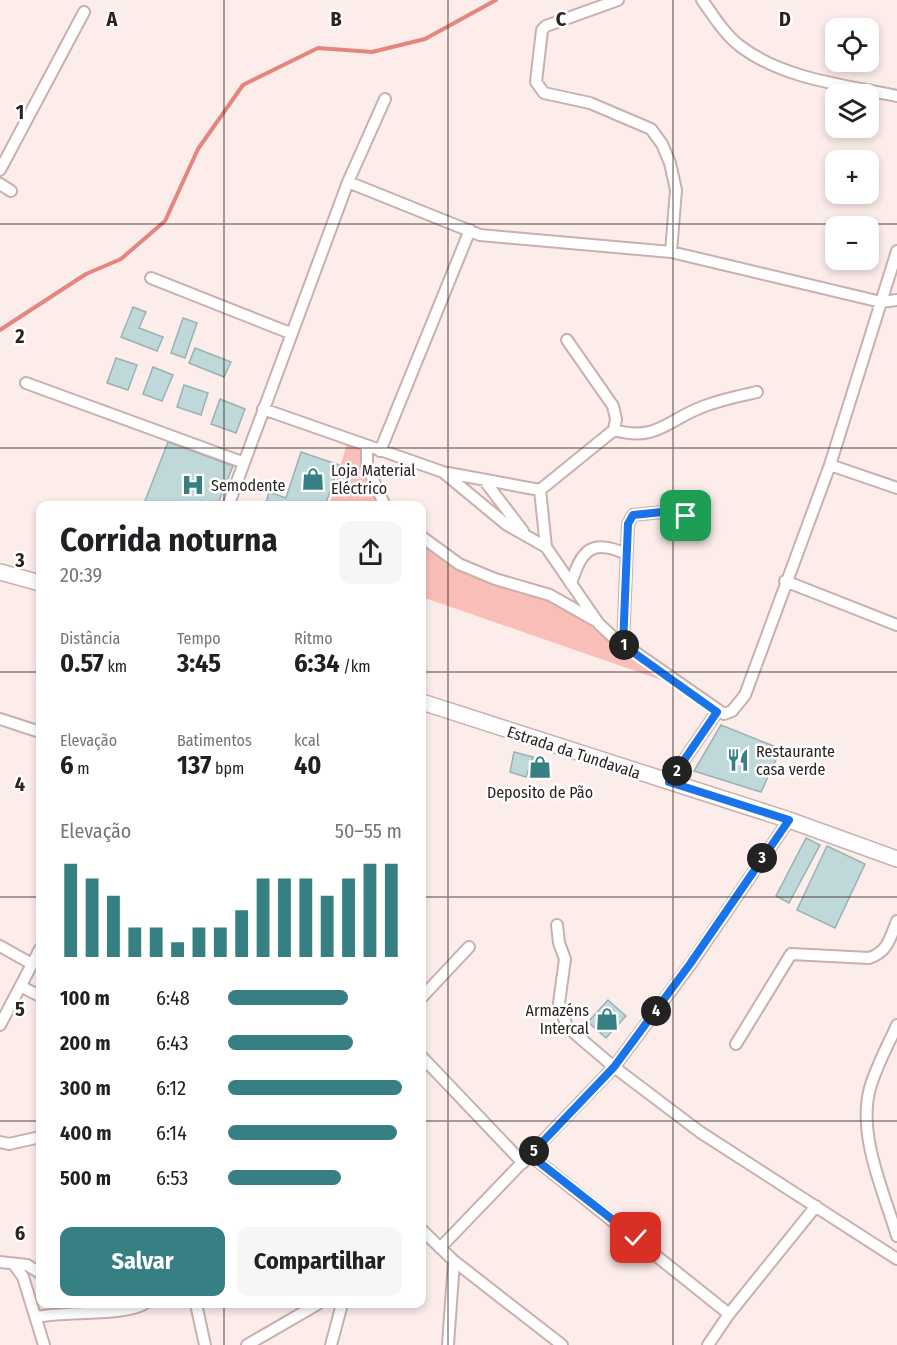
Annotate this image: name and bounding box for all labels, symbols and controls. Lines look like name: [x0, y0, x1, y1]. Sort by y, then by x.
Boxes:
text: A: [106, 7, 119, 31]
text: B: [330, 7, 342, 31]
text: C: [556, 7, 567, 31]
text: D: [779, 7, 791, 31]
map controls: [825, 18, 879, 270]
button: locate: [825, 18, 879, 72]
button: layers: [825, 84, 879, 138]
text: 1: [16, 100, 24, 124]
button: +: [825, 150, 879, 204]
button: −: [825, 216, 879, 270]
text: 2: [14, 324, 25, 348]
place label: Loja Material Eléctrico: [331, 461, 415, 498]
shop icon: Loja Material Eléctrico: [300, 466, 326, 492]
hospital icon: Semodente: [180, 472, 206, 498]
place label: Semodente: [211, 476, 285, 495]
pin: [660, 490, 711, 541]
icon: arrive: [669, 499, 702, 532]
text: Corrida noturna: [60, 520, 278, 560]
button: share: [339, 521, 402, 584]
text: 3: [14, 548, 25, 572]
text: 20:39: [60, 563, 102, 587]
text: Distância: [60, 629, 120, 648]
text: Tempo: [177, 629, 221, 648]
text: Ritmo: [294, 629, 333, 648]
pin: 1: [609, 630, 639, 660]
text: 1: [621, 635, 627, 654]
text: 0.57: [60, 648, 104, 679]
text: 3:45: [177, 648, 221, 679]
text: 6:34: [294, 648, 340, 679]
text: km: [104, 657, 127, 676]
text: /km: [340, 657, 371, 676]
street label: Estrada da Tundavala: [505, 722, 643, 783]
text: Elevação: [60, 731, 117, 750]
text: Batimentos: [177, 731, 252, 750]
text: kcal: [294, 731, 320, 750]
place label: Restaurante casa verde: [756, 742, 835, 779]
restaurant icon: Restaurante casa verde: [725, 747, 751, 773]
text: 6: [60, 750, 74, 781]
text: 137: [177, 750, 211, 781]
text: 40: [294, 750, 322, 781]
shop icon: Deposito de Pão: [527, 754, 553, 780]
pin: 2: [662, 756, 692, 786]
text: m: [74, 759, 90, 778]
text: bpm: [211, 759, 244, 778]
text: 2: [673, 761, 681, 780]
text: 4: [15, 772, 25, 796]
place label: Deposito de Pão: [487, 783, 593, 802]
text: Elevação: [60, 819, 131, 843]
text: 50–55 m: [335, 819, 402, 843]
pin: 3: [747, 843, 777, 873]
text: 3: [758, 848, 766, 867]
text: 100 m: [60, 986, 110, 1010]
text: 6:48: [156, 986, 190, 1010]
pin: 4: [641, 996, 671, 1026]
text: 5: [15, 997, 25, 1021]
place label: Armazéns Intercal: [525, 1001, 589, 1038]
text: 4: [652, 1001, 660, 1020]
shop icon: Armazéns Intercal: [594, 1006, 620, 1032]
text: 200 m: [60, 1031, 111, 1055]
text: 6:43: [156, 1031, 188, 1055]
text: 300 m: [60, 1076, 111, 1100]
text: 6:12: [156, 1076, 186, 1100]
text: 400 m: [60, 1121, 112, 1145]
text: 6:14: [156, 1121, 187, 1145]
pin: 5: [519, 1136, 549, 1166]
text: 5: [530, 1141, 538, 1160]
text: 500 m: [60, 1166, 111, 1190]
text: 6:53: [156, 1166, 188, 1190]
pin: [610, 1212, 661, 1263]
text: 6: [15, 1221, 25, 1245]
icon: check: [619, 1221, 652, 1254]
button: Salvar: [60, 1227, 225, 1296]
button: Compartilhar: [237, 1227, 402, 1296]

